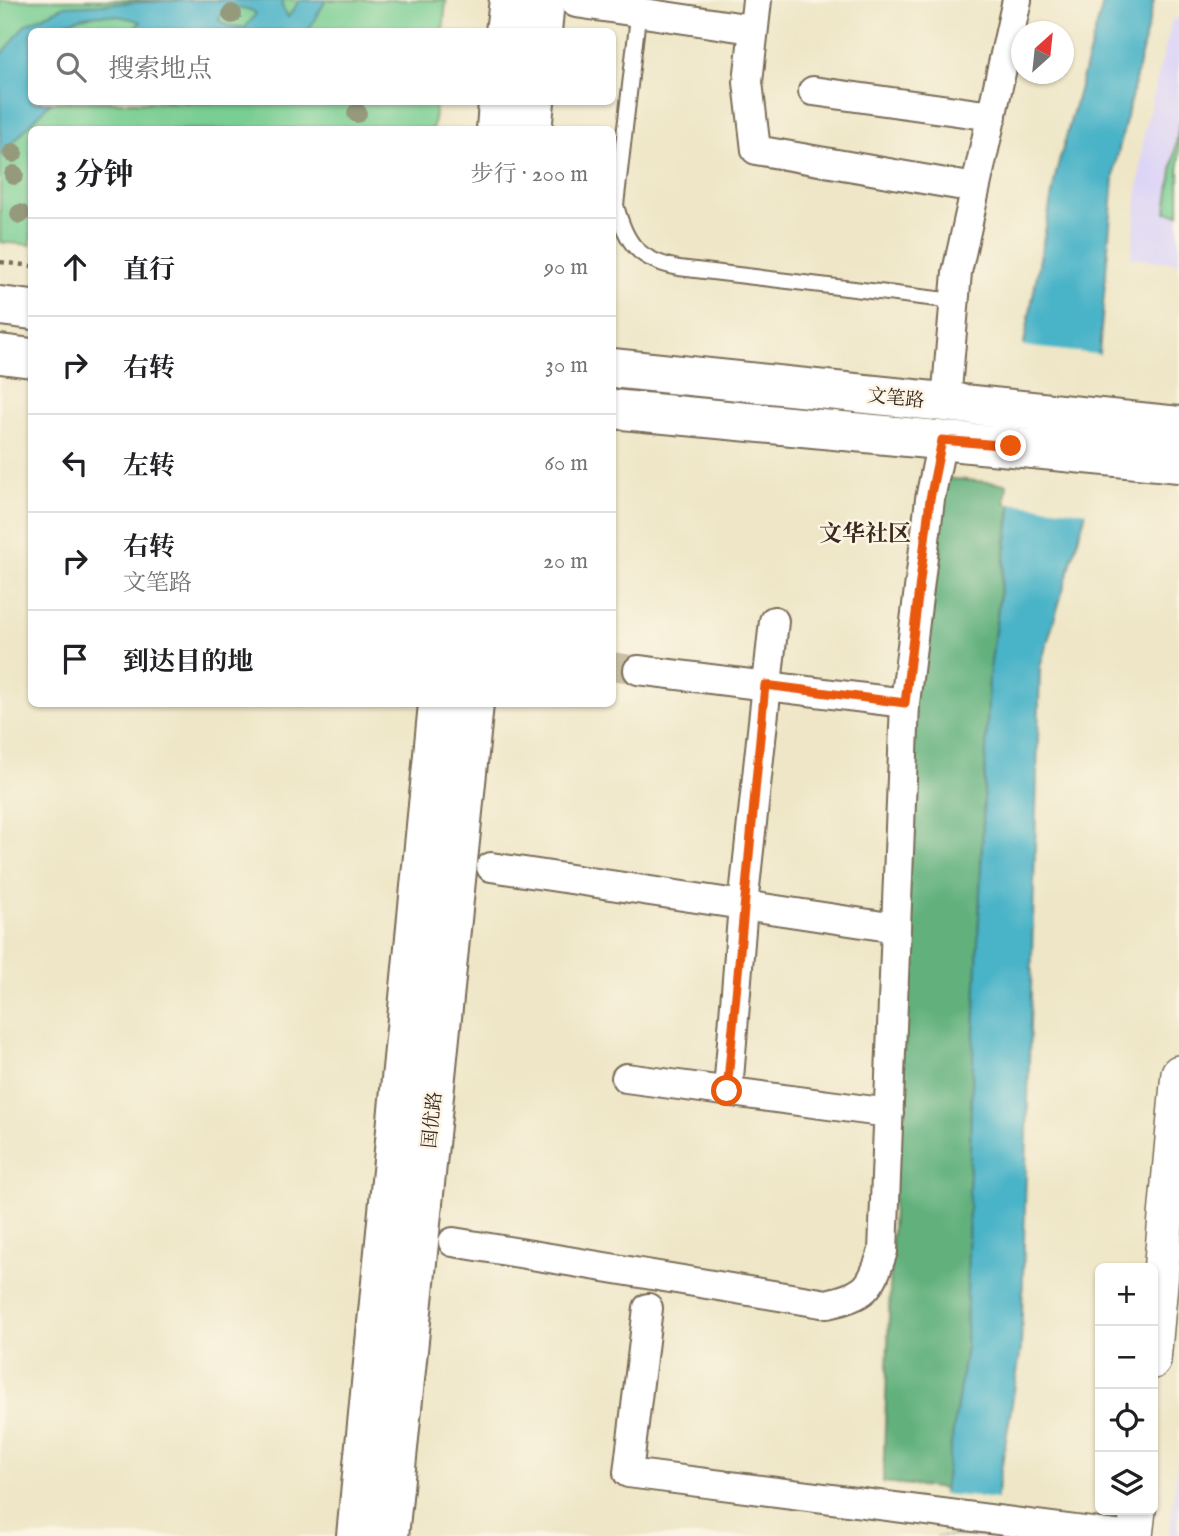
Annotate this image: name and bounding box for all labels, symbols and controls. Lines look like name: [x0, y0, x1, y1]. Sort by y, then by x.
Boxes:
north arrow: [1011, 21, 1074, 84]
search box: [28, 28, 616, 105]
icon: search: [52, 48, 90, 86]
text: 搜索地点: [108, 53, 212, 86]
text: 3 分钟: [56, 157, 134, 195]
text: 步行 · 200 m: [471, 160, 588, 189]
icon: ahead: [56, 248, 94, 286]
text: 90 m: [544, 253, 588, 282]
text: 直行: [123, 254, 175, 287]
icon: right: [56, 346, 94, 384]
text: 30 m: [545, 351, 588, 380]
text: 右转: [123, 352, 175, 385]
street label: 文笔路: [866, 384, 925, 414]
route end: [995, 430, 1026, 461]
icon: left: [56, 444, 94, 482]
text: 60 m: [544, 449, 588, 478]
text: 左转: [123, 450, 175, 483]
district label: 文华社区: [819, 520, 911, 549]
text: 右转: [123, 531, 175, 564]
icon: right: [56, 542, 94, 580]
text: 20 m: [543, 547, 588, 576]
text: 文笔路: [123, 569, 192, 598]
icon: arrive: [56, 640, 94, 678]
text: 到达目的地: [123, 646, 253, 679]
route start: [711, 1075, 742, 1106]
street label: 国优路: [418, 1091, 448, 1150]
map controls: [1095, 1263, 1158, 1515]
button: +: [1095, 1263, 1158, 1326]
button: −: [1095, 1326, 1158, 1389]
button: locate: [1095, 1389, 1158, 1452]
button: layers: [1095, 1452, 1158, 1515]

